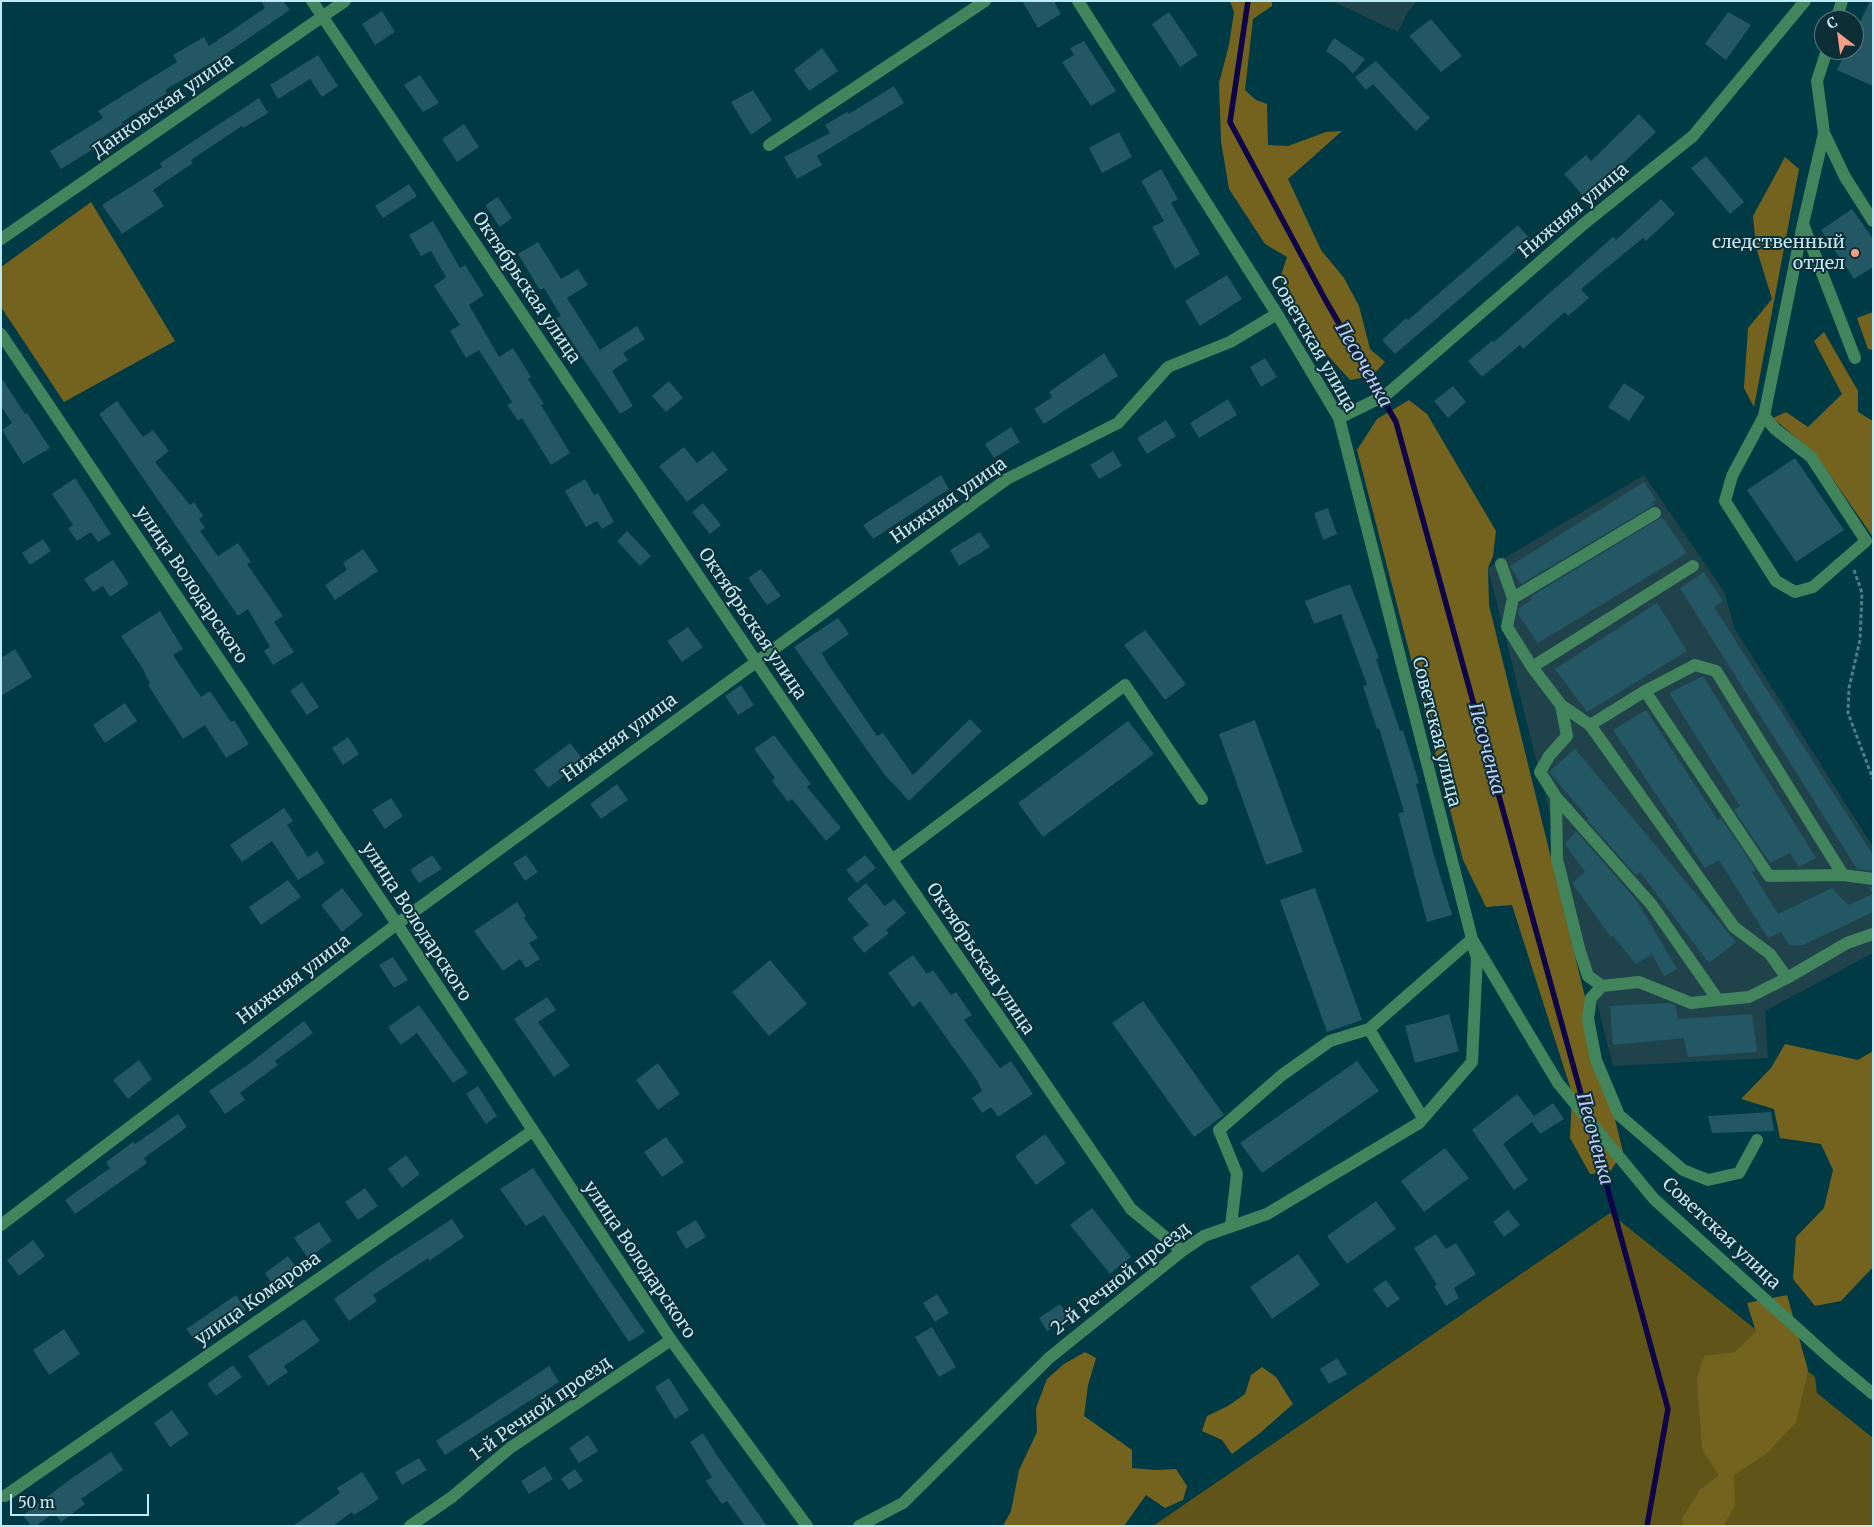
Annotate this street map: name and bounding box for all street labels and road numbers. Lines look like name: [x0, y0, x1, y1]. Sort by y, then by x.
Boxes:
street label: Данковская улица: [88, 49, 238, 163]
street label: Нижняя улица: [1515, 159, 1633, 263]
street label: Октябрьская улица: [467, 208, 585, 368]
street label: Советская улица: [1265, 272, 1361, 416]
street label: Нижняя улица: [887, 453, 1011, 549]
street label: улица Володарского: [130, 502, 252, 668]
street label: Октябрьская улица: [693, 544, 811, 704]
street label: Советская улица: [1407, 655, 1465, 809]
street label: Нижняя улица: [559, 689, 681, 787]
street label: улица Володарского: [356, 838, 476, 1006]
street label: Октябрьская улица: [921, 879, 1039, 1039]
street label: Нижняя улица: [233, 930, 355, 1030]
street label: Советская улица: [1657, 1174, 1785, 1294]
street label: улица Володарского: [578, 1177, 700, 1343]
street label: 2-й Речной проезд: [1047, 1218, 1195, 1340]
street label: улица Комарова: [191, 1248, 325, 1350]
street label: 1-й Речной проезд: [466, 1352, 616, 1466]

